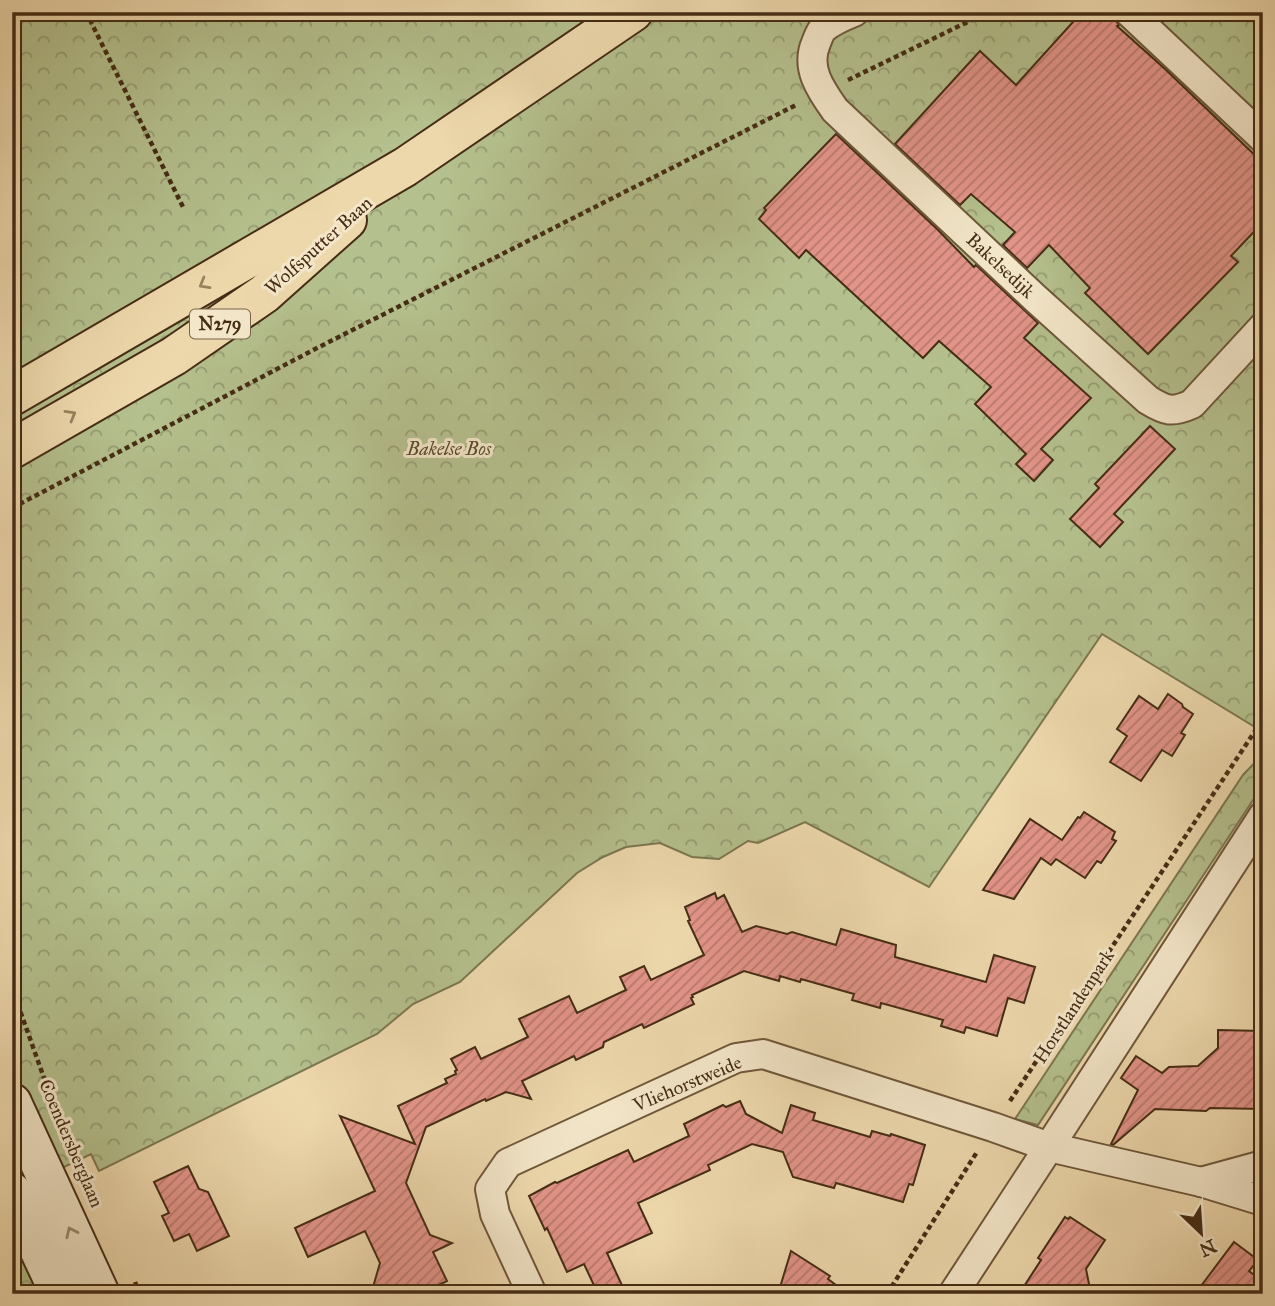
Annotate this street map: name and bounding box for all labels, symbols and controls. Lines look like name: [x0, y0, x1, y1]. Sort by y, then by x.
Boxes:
street label: Wolfsputter Baan: [260, 191, 377, 300]
street label: Bakelsedijk: [962, 228, 1040, 303]
one-way arrow: [199, 276, 211, 289]
road number: N279: [190, 310, 250, 338]
one-way arrow: [64, 410, 77, 423]
park label: Bakelse Bos: [406, 437, 492, 460]
street label: Horstlandenpark: [1028, 945, 1119, 1068]
street label: Vliehorstweide: [628, 1050, 745, 1117]
street label: Coendersberglaan: [33, 1076, 109, 1211]
north arrow: [1166, 1198, 1236, 1268]
one-way arrow: [65, 1227, 79, 1239]
text: N: [1196, 1234, 1220, 1262]

